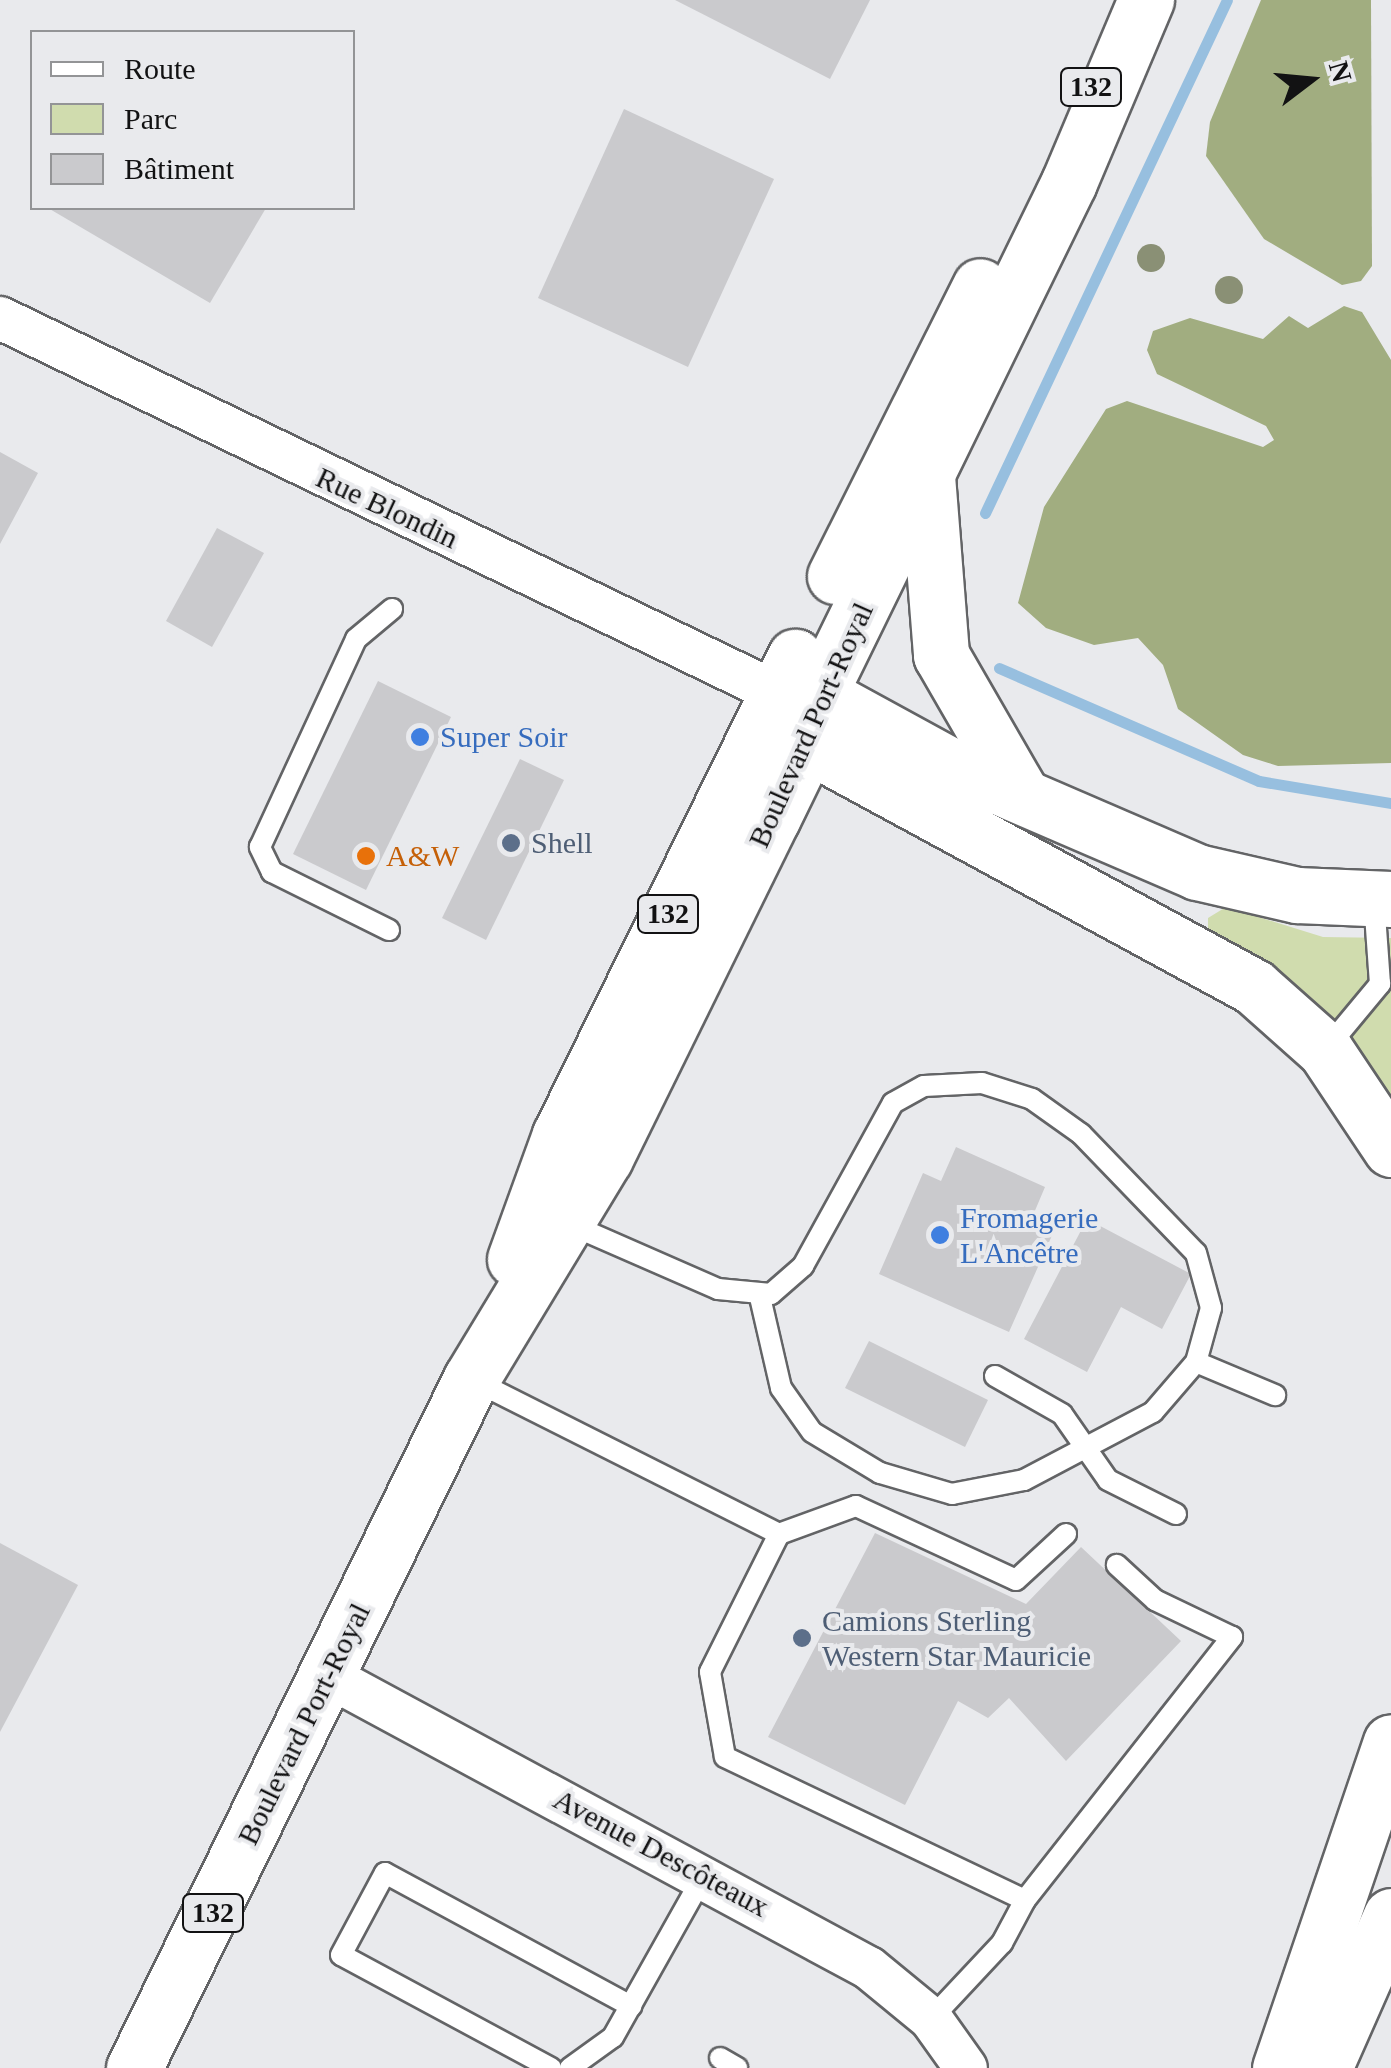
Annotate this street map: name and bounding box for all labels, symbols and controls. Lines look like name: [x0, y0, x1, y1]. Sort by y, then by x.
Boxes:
legend: [30, 30, 355, 210]
north arrow: [1261, 30, 1361, 130]
text: Route: [124, 52, 196, 85]
text: N: [1323, 58, 1358, 86]
road number: 132: [1058, 64, 1124, 110]
text: Parc: [124, 102, 177, 135]
text: Bâtiment: [124, 152, 234, 185]
street label: Rue Blondin: [310, 459, 464, 557]
street label: Boulevard Port-Royal: [741, 597, 881, 853]
place label: Super Soir: [440, 719, 568, 755]
marker: Super Soir: [409, 726, 431, 748]
place label: Shell: [531, 825, 593, 861]
marker: Shell: [500, 832, 522, 854]
place label: A&W: [386, 838, 459, 874]
marker: A&W: [355, 845, 377, 867]
road number: 132: [636, 891, 700, 937]
place label: Fromagerie L'Ancêtre: [960, 1200, 1098, 1270]
marker: Fromagerie L'Ancêtre: [929, 1224, 951, 1246]
street label: Boulevard Port-Royal: [230, 1597, 378, 1851]
place label: Camions Sterling Western Star Mauricie: [822, 1603, 1091, 1674]
marker: Camions Sterling Western Star Mauricie: [791, 1627, 813, 1649]
street label: Avenue Descôteaux: [547, 1781, 775, 1925]
road number: 132: [180, 1890, 246, 1936]

